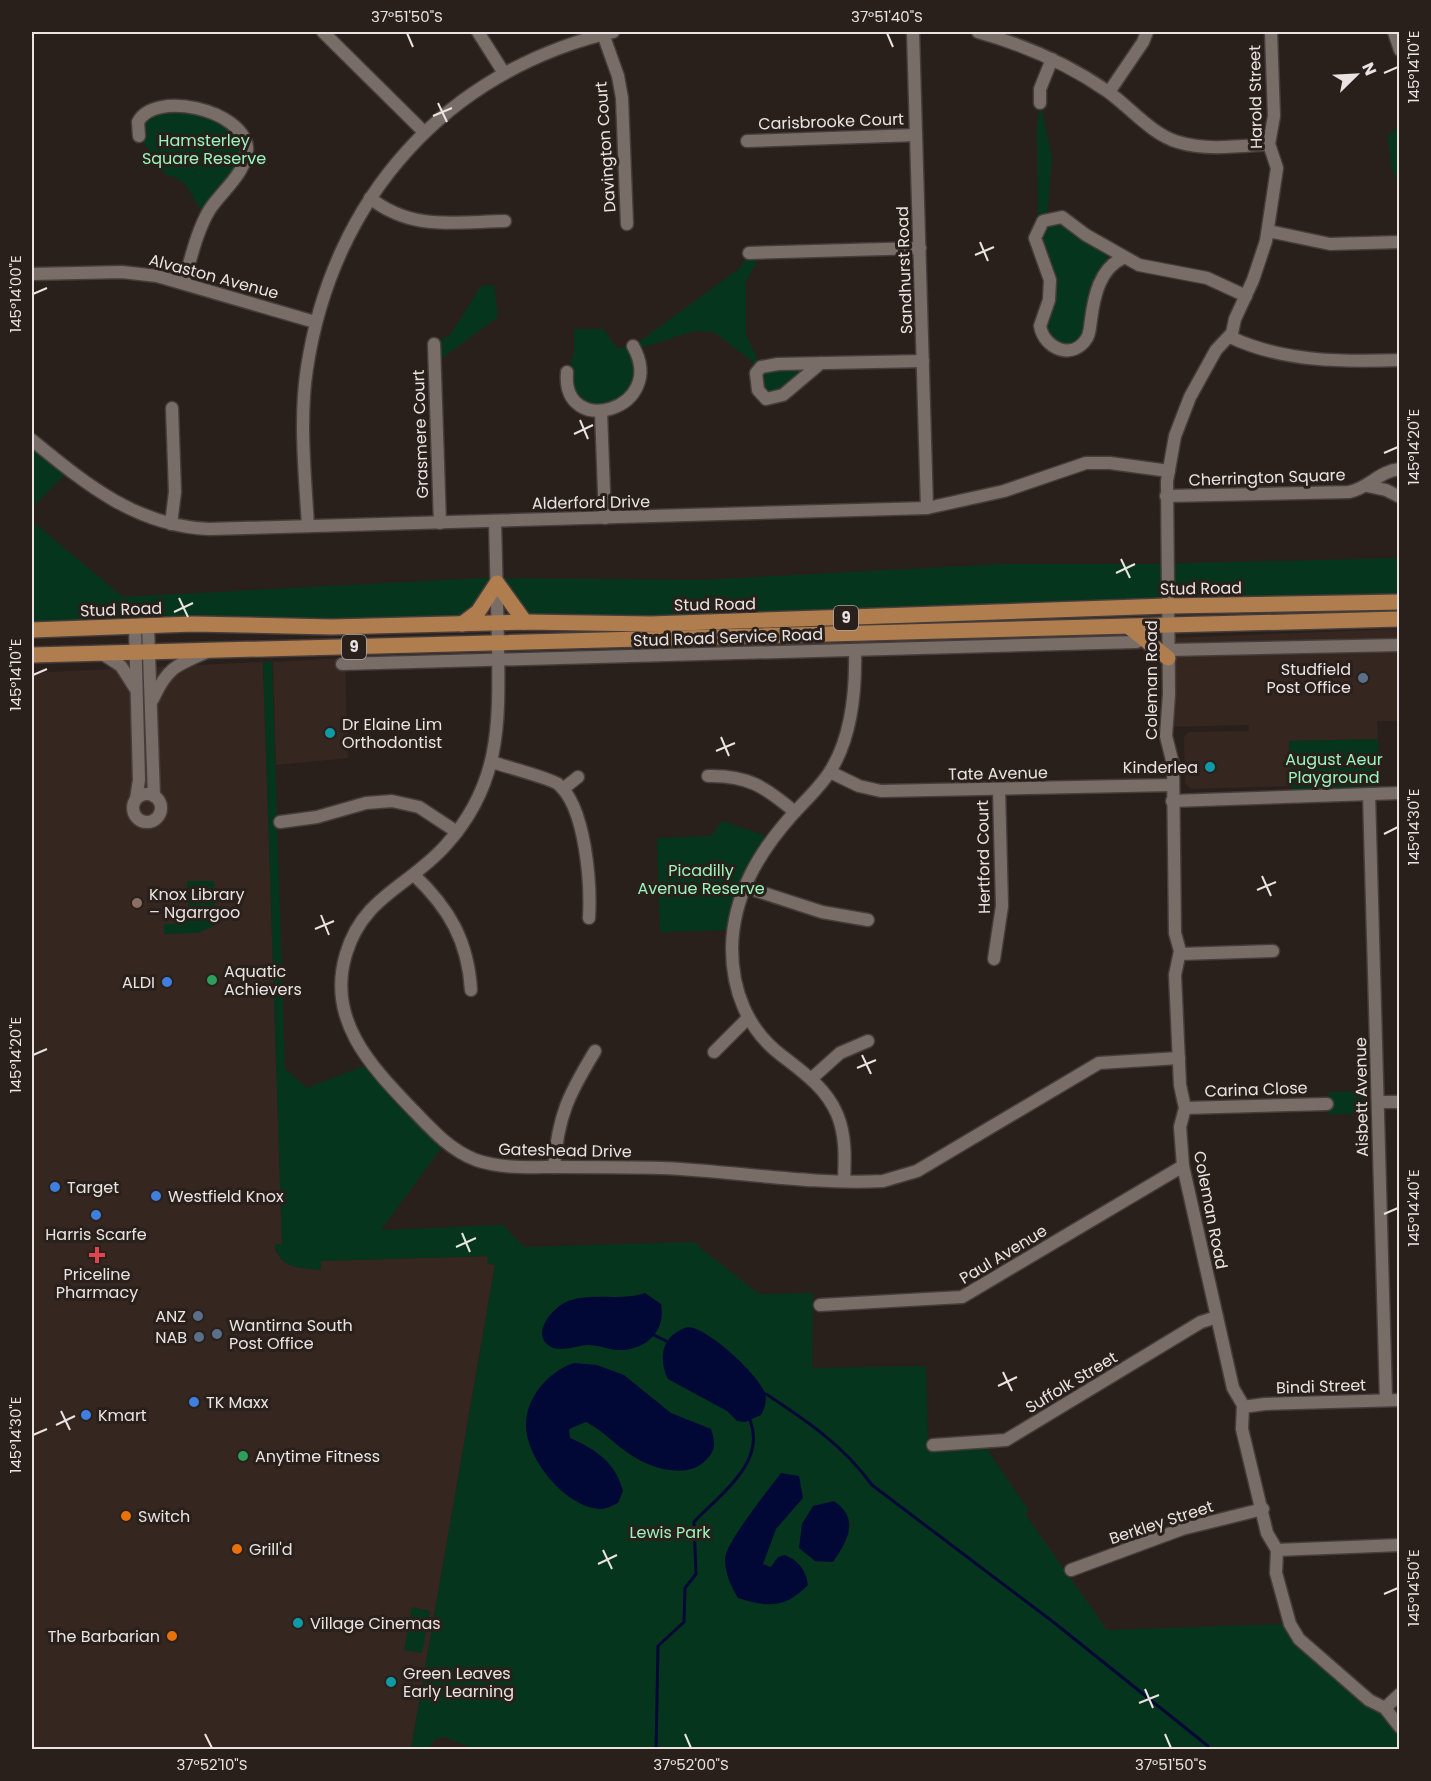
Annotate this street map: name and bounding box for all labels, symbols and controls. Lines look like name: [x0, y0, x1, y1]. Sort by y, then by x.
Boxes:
text: 37°51'50"S: [371, 6, 443, 27]
text: 37°51'40"S: [851, 6, 923, 27]
text: 145°14'10"E: [1403, 31, 1424, 103]
street label: Harold Street: [1243, 45, 1268, 149]
north arrow: [1326, 45, 1386, 105]
text: N: [1356, 59, 1382, 79]
street label: Davington Court: [589, 80, 622, 213]
street label: Carisbrooke Court: [758, 107, 904, 136]
park label: Hamsterley Square Reserve: [142, 129, 266, 170]
street label: Sandhurst Road: [891, 206, 918, 334]
street label: Alvaston Avenue: [146, 248, 281, 305]
text: 145°14'00"E: [5, 255, 26, 333]
street label: Grasmere Court: [407, 369, 434, 499]
text: 145°14'20"E: [1403, 409, 1424, 485]
street label: Cherrington Square: [1188, 463, 1346, 492]
street label: Alderford Drive: [532, 490, 650, 515]
street label: Stud Road: [1160, 576, 1242, 601]
street label: Stud Road: [674, 592, 756, 617]
street label: Stud Road: [80, 597, 162, 622]
road number: 9: [834, 606, 858, 630]
street label: Coleman Road: [1140, 620, 1163, 740]
street label: Stud Road Service Road: [633, 623, 823, 652]
road number: 9: [342, 635, 366, 659]
text: 145°14'10"E: [5, 639, 26, 711]
place label: Studfield Post Office: [1266, 658, 1351, 699]
marker: Studfield Post Office: [1356, 671, 1370, 685]
place label: Dr Elaine Lim Orthodontist: [342, 713, 442, 754]
marker: Dr Elaine Lim Orthodontist: [323, 726, 337, 740]
park label: August Aeur Playground: [1285, 748, 1383, 789]
place label: Kinderlea: [1123, 756, 1198, 779]
marker: Kinderlea: [1203, 760, 1217, 774]
street label: Tate Avenue: [948, 761, 1048, 786]
text: 145°14'30"E: [1403, 789, 1424, 865]
street label: Hertford Court: [971, 800, 996, 914]
park label: Picadilly Avenue Reserve: [637, 859, 765, 900]
place label: Knox Library – Ngarrgoo: [149, 883, 244, 924]
marker: Knox Library – Ngarrgoo: [130, 896, 144, 910]
place label: Aquatic Achievers: [224, 960, 302, 1001]
place label: ALDI: [122, 971, 155, 994]
marker: Aquatic Achievers: [205, 973, 219, 987]
marker: ALDI: [160, 975, 174, 989]
text: 145°14'20"E: [5, 1017, 26, 1093]
street label: Aisbett Avenue: [1349, 1037, 1374, 1157]
street label: Carina Close: [1204, 1076, 1308, 1103]
street label: Gateshead Drive: [498, 1138, 632, 1163]
street label: Coleman Road: [1188, 1149, 1233, 1271]
text: 145°14'40"E: [1403, 1169, 1424, 1247]
place label: Target: [67, 1176, 119, 1199]
marker: Target: [48, 1180, 62, 1194]
place label: Westfield Knox: [168, 1185, 284, 1208]
marker: Westfield Knox: [149, 1189, 163, 1203]
marker: Harris Scarfe: [89, 1208, 103, 1222]
street label: Paul Avenue: [955, 1219, 1052, 1290]
place label: Harris Scarfe: [45, 1223, 147, 1246]
marker: Priceline Pharmacy: [90, 1248, 104, 1262]
place label: Priceline Pharmacy: [56, 1263, 138, 1304]
place label: ANZ: [155, 1305, 186, 1328]
marker: ANZ: [191, 1309, 205, 1323]
place label: Wantirna South Post Office: [229, 1314, 353, 1355]
place label: NAB: [155, 1326, 187, 1349]
marker: Wantirna South Post Office: [210, 1327, 224, 1341]
marker: NAB: [192, 1330, 206, 1344]
street label: Suffolk Street: [1021, 1346, 1122, 1419]
street label: Bindi Street: [1276, 1373, 1366, 1400]
place label: TK Maxx: [206, 1391, 269, 1414]
marker: TK Maxx: [187, 1395, 201, 1409]
text: 145°14'30"E: [5, 1397, 26, 1473]
place label: Kmart: [98, 1404, 147, 1427]
marker: Kmart: [79, 1408, 93, 1422]
place label: Anytime Fitness: [255, 1445, 380, 1468]
marker: Anytime Fitness: [236, 1449, 250, 1463]
street label: Berkley Street: [1106, 1495, 1216, 1550]
place label: Switch: [138, 1505, 190, 1528]
marker: Switch: [119, 1509, 133, 1523]
park label: Lewis Park: [630, 1521, 711, 1544]
place label: Grill'd: [249, 1538, 293, 1561]
marker: Grill'd: [230, 1542, 244, 1556]
text: 145°14'50"E: [1403, 1549, 1424, 1627]
place label: Village Cinemas: [310, 1612, 441, 1635]
marker: Village Cinemas: [291, 1616, 305, 1630]
place label: The Barbarian: [48, 1625, 160, 1648]
marker: The Barbarian: [165, 1629, 179, 1643]
place label: Green Leaves Early Learning: [403, 1662, 514, 1703]
marker: Green Leaves Early Learning: [384, 1675, 398, 1689]
text: 37°52'10"S: [176, 1754, 248, 1775]
text: 37°52'00"S: [653, 1754, 729, 1775]
text: 37°51'50"S: [1135, 1754, 1207, 1775]

